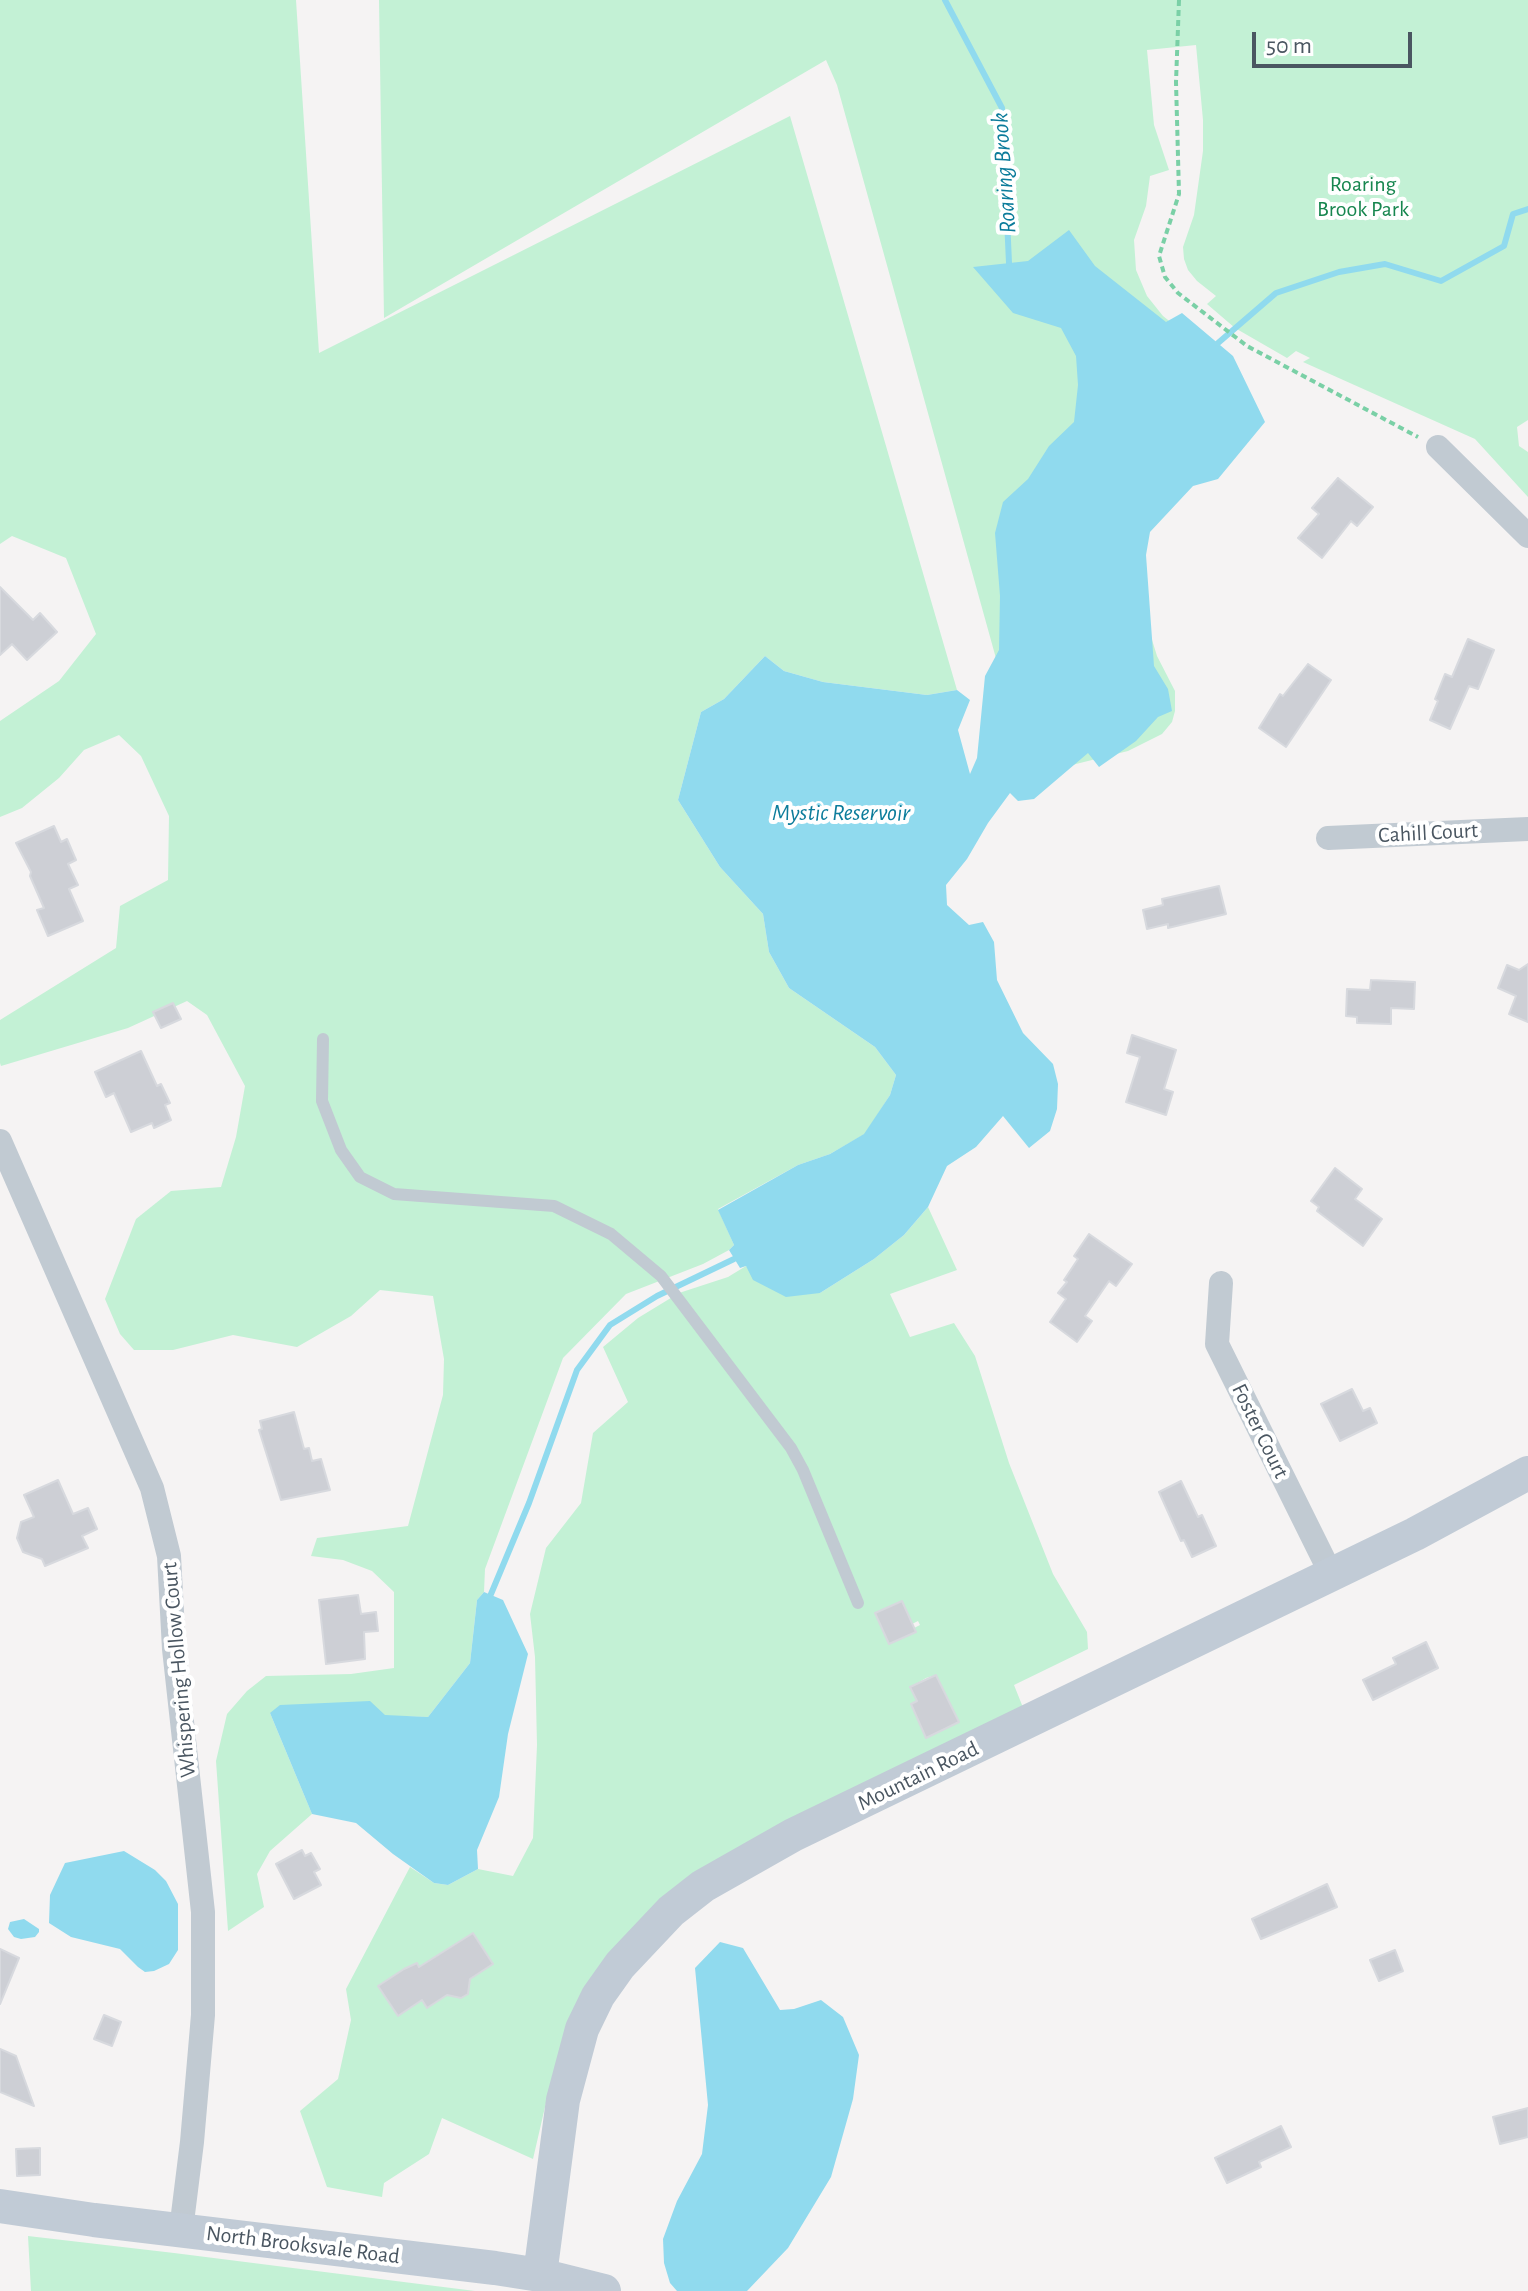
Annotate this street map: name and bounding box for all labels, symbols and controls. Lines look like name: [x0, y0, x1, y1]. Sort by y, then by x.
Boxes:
scale bar: [1256, 16, 1416, 66]
text: 50 m: [1266, 34, 1312, 58]
water label: Roaring Brook: [985, 112, 1023, 234]
park label: Roaring Brook Park: [1317, 171, 1409, 222]
water label: Mystic Reservoir: [772, 799, 910, 827]
street label: Cahill Court: [1377, 817, 1479, 849]
street label: Foster Court: [1226, 1379, 1294, 1483]
street label: Whispering Hollow Court: [156, 1561, 202, 1779]
street label: Mountain Road: [853, 1735, 983, 1817]
street label: North Brooksvale Road: [205, 2220, 401, 2270]

